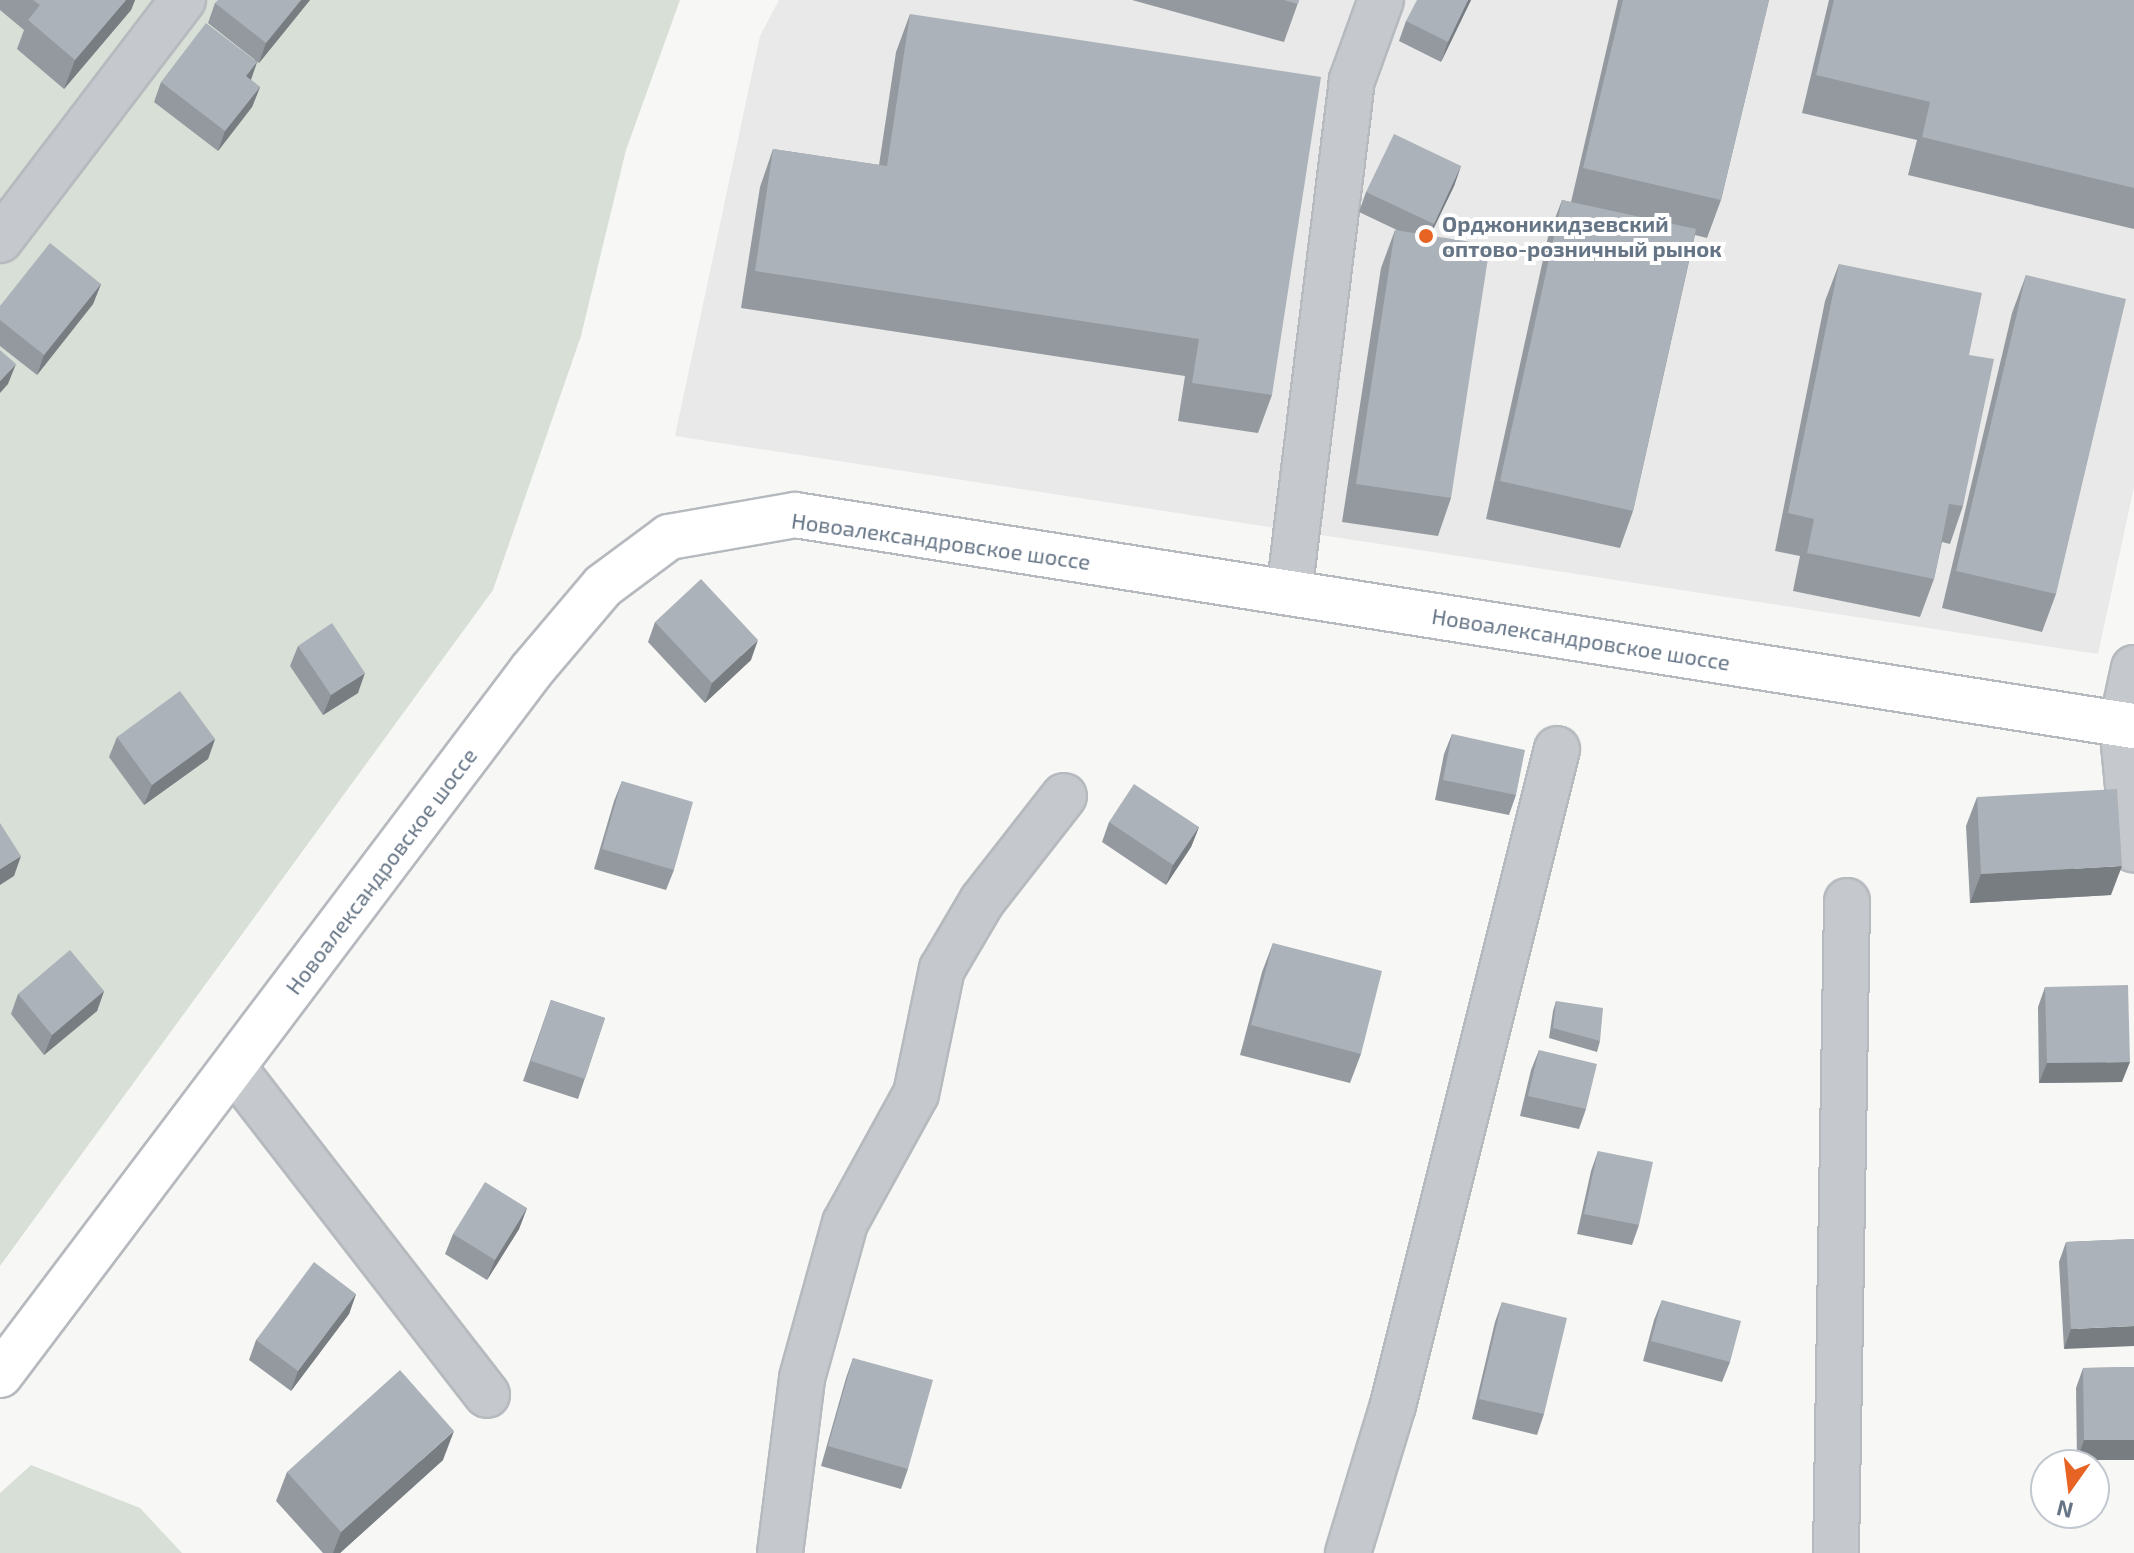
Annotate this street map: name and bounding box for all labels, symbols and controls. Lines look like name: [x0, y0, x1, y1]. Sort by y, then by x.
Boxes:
place label: Орджоникидзевский оптово-розничный рынок: [1442, 210, 1722, 262]
marker: Орджоникидзевский оптово-розничный рынок: [1417, 227, 1435, 245]
street label: Новоалександровское шоссе: [790, 507, 1092, 575]
street label: Новоалександровское шоссе: [1430, 602, 1732, 676]
street label: Новоалександровское шоссе: [280, 743, 482, 999]
north arrow: [2030, 1449, 2110, 1529]
text: N: [2054, 1496, 2076, 1525]

